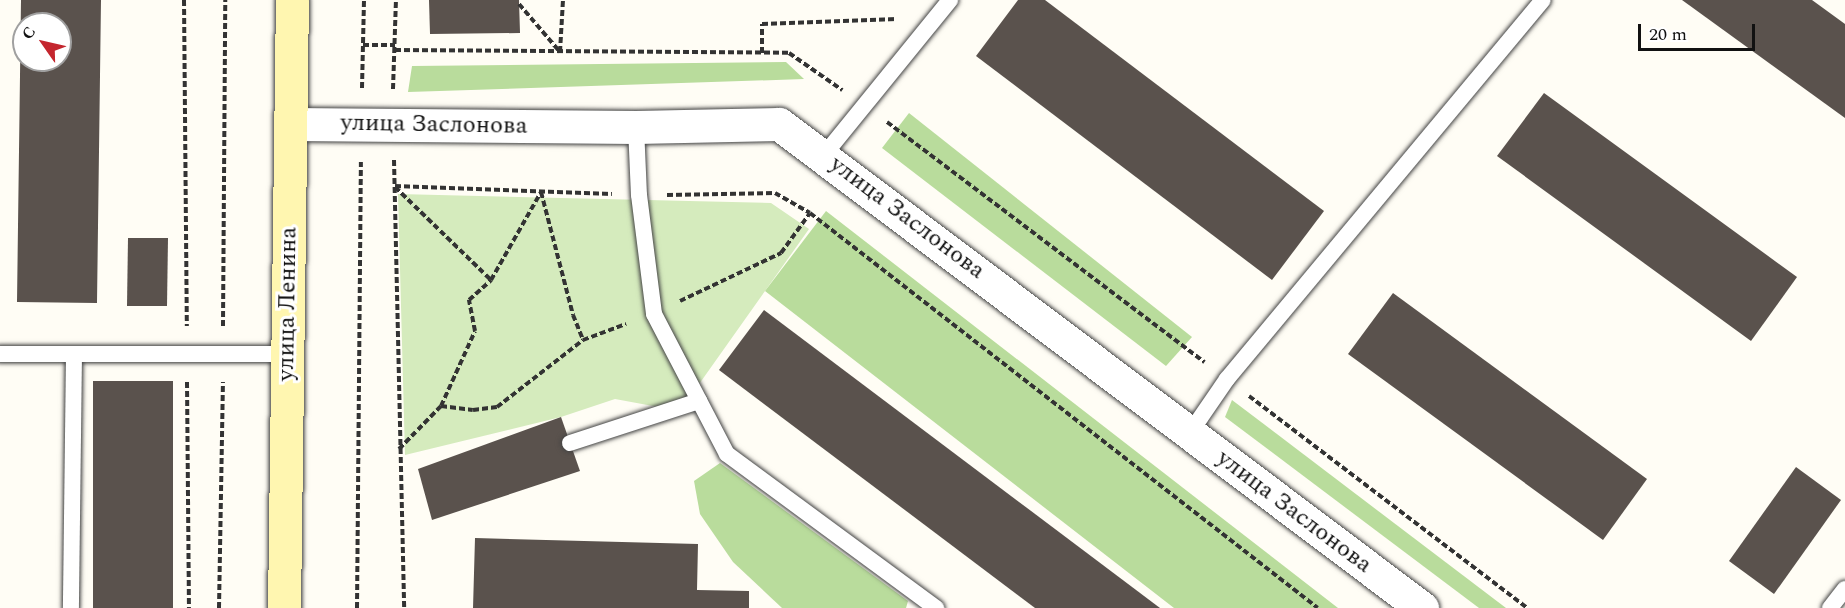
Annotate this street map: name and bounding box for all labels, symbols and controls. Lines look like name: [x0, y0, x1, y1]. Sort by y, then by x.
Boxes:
north arrow: [12, 12, 72, 72]
scale bar: [1641, 12, 1758, 50]
text: 20 m: [1649, 21, 1687, 48]
text: С: [16, 22, 42, 44]
street label: улица Заслонова: [340, 109, 528, 141]
street label: улица Заслонова: [824, 150, 990, 286]
street label: улица Ленина: [272, 227, 304, 381]
street label: улица Заслонова: [1211, 444, 1377, 580]

